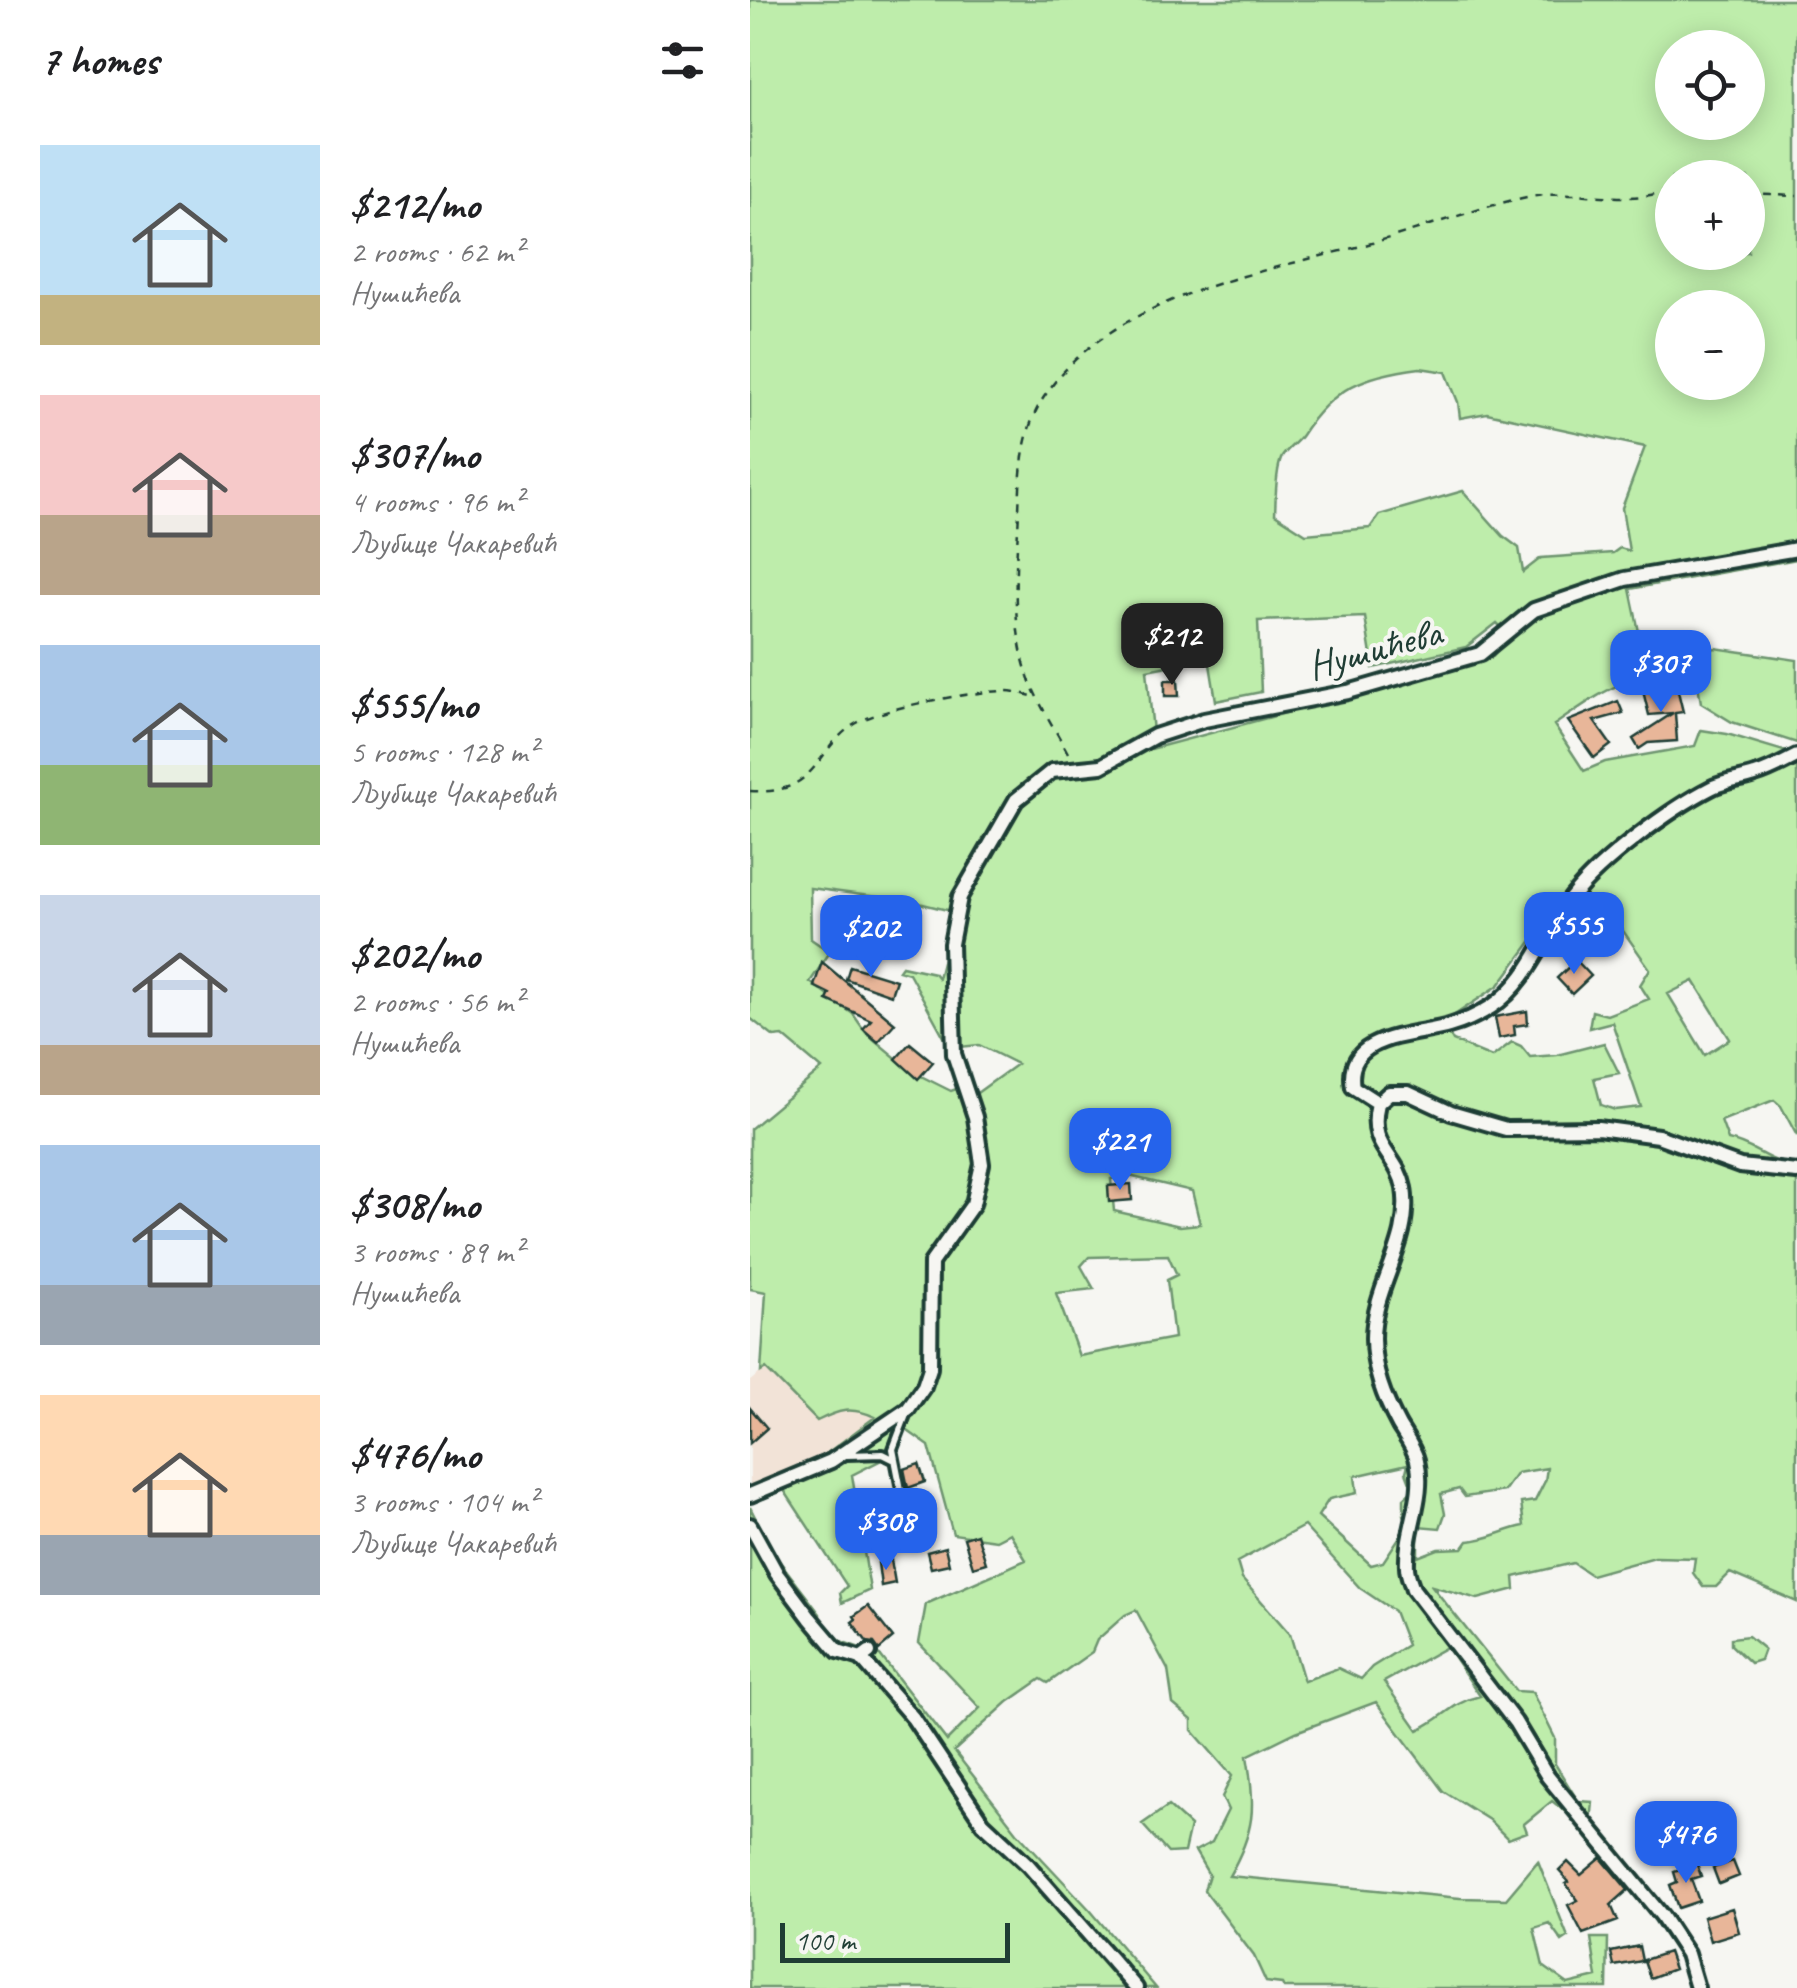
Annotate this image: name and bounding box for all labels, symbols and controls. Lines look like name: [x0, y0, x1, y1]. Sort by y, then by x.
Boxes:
map controls: [1655, 30, 1765, 400]
button: locate: [1655, 30, 1765, 140]
icon: filters: [655, 33, 710, 88]
text: 7 homes: [40, 34, 158, 87]
button: +: [1655, 160, 1765, 270]
text: $212/mo: [350, 178, 479, 231]
icon: home: [120, 185, 240, 305]
text: 2 rooms · 62 m²: [350, 231, 523, 272]
text: Нушићева: [350, 272, 459, 313]
button: −: [1655, 290, 1765, 400]
text: $307/mo: [350, 428, 479, 481]
icon: home: [120, 435, 240, 555]
text: 4 rooms · 96 m²: [350, 481, 523, 522]
text: Љубице Чакаревић: [350, 522, 555, 563]
pin: $212: [1113, 603, 1231, 688]
street label: Нушићева: [1302, 606, 1449, 691]
text: $212: [1143, 615, 1201, 656]
pin: $307: [1602, 630, 1720, 715]
text: $307: [1632, 642, 1690, 683]
text: $555/mo: [350, 678, 477, 731]
icon: home: [120, 685, 240, 805]
text: 5 rooms · 128 m²: [350, 731, 537, 772]
text: Љубице Чакаревић: [350, 772, 555, 813]
pin: $555: [1515, 892, 1633, 977]
pin: $202: [812, 895, 930, 980]
text: $555: [1546, 904, 1602, 945]
text: $202: [842, 907, 900, 948]
text: $202/mo: [350, 928, 479, 981]
icon: home: [120, 935, 240, 1055]
text: 2 rooms · 56 m²: [350, 981, 523, 1022]
text: Нушићева: [350, 1022, 459, 1063]
pin: $221: [1061, 1108, 1179, 1193]
text: $221: [1091, 1120, 1149, 1161]
text: $308/mo: [350, 1178, 479, 1231]
icon: home: [120, 1185, 240, 1305]
text: 3 rooms · 89 m²: [350, 1231, 523, 1272]
text: Нушићева: [350, 1272, 459, 1313]
text: $476/mo: [350, 1428, 480, 1481]
icon: home: [120, 1435, 240, 1555]
text: 3 rooms · 104 m²: [350, 1481, 537, 1522]
pin: $308: [827, 1488, 945, 1573]
text: $308: [857, 1500, 915, 1541]
text: Љубице Чакаревић: [350, 1522, 555, 1563]
pin: $476: [1627, 1801, 1745, 1886]
text: $476: [1657, 1813, 1715, 1854]
scale bar: [780, 1918, 1010, 1962]
text: 100 m: [795, 1923, 855, 1958]

